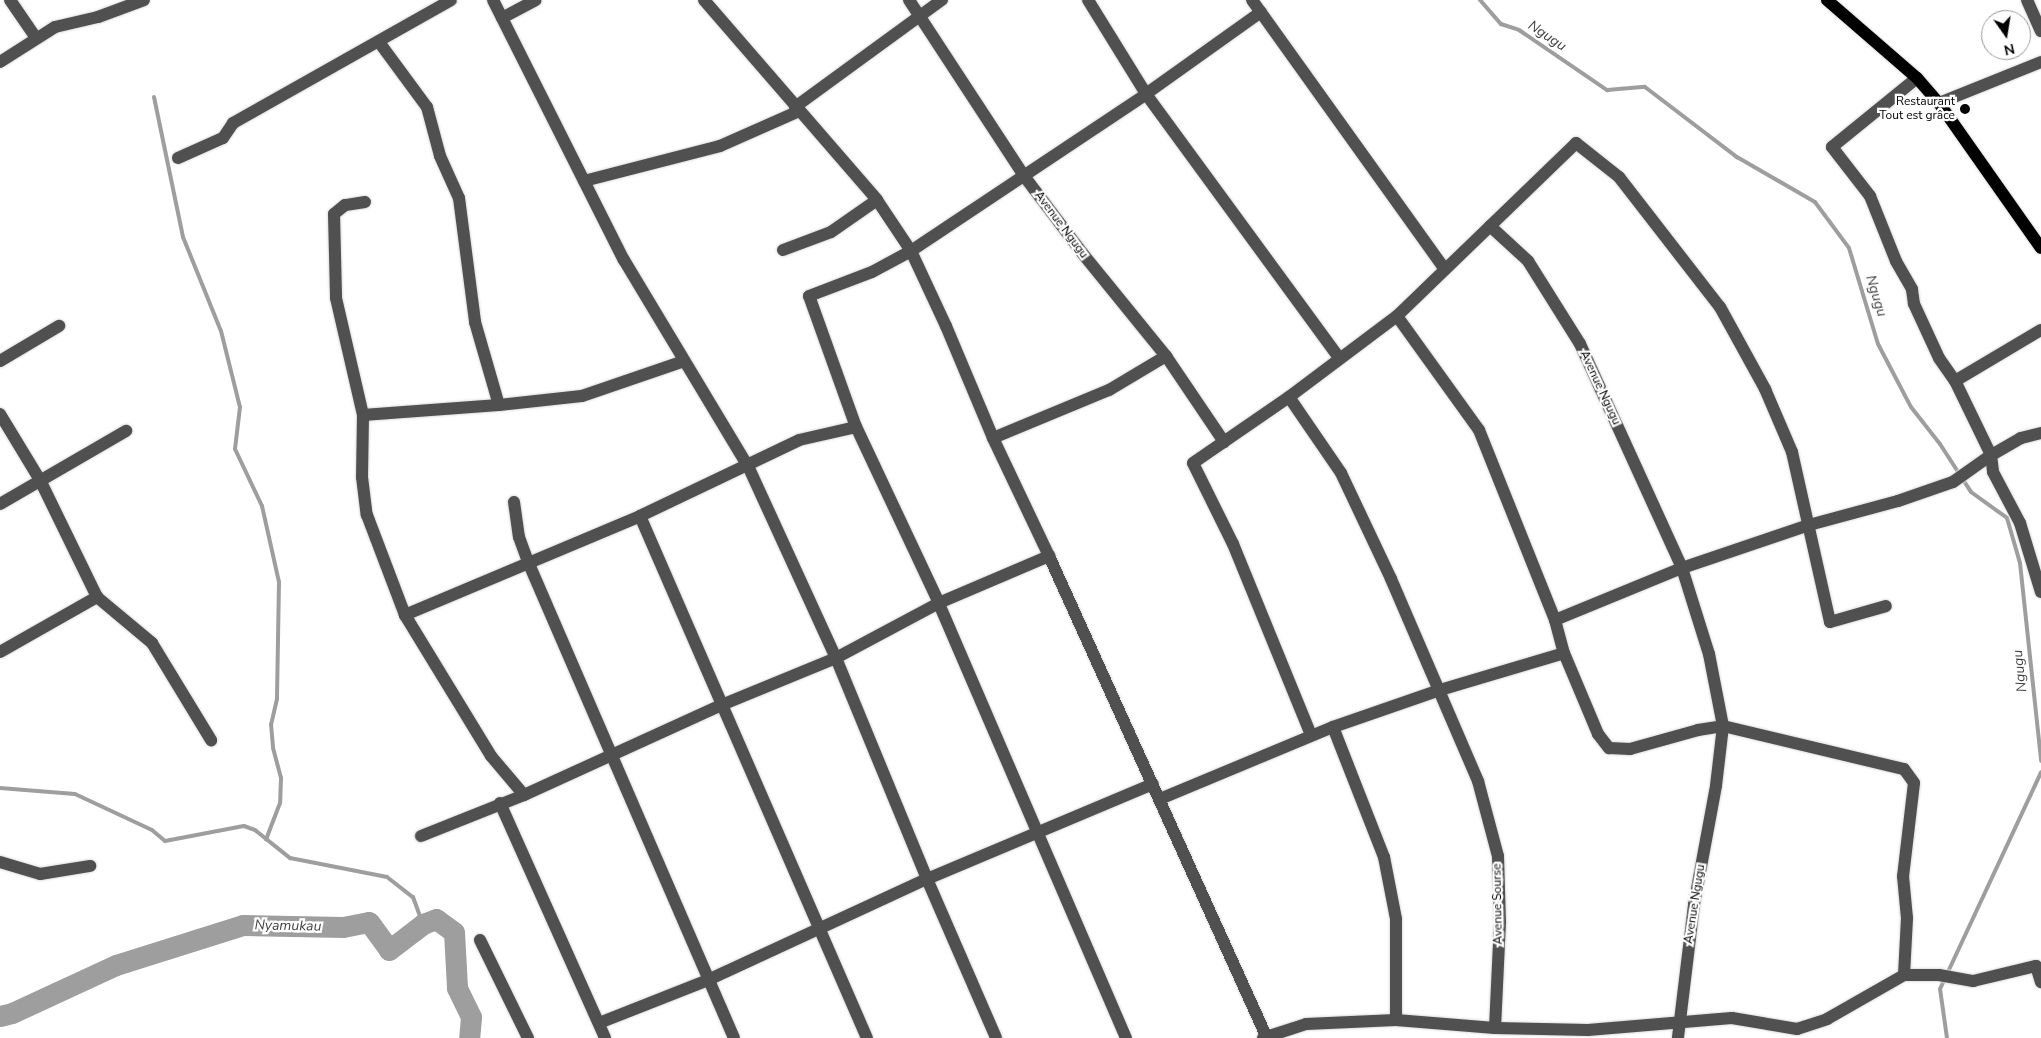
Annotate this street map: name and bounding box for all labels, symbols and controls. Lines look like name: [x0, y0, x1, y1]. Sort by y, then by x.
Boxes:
north arrow: [1981, 10, 2031, 60]
water label: Ngugu: [1525, 17, 1569, 55]
text: N: [2002, 39, 2017, 60]
place label: Restaurant Tout est grâce: [1879, 95, 1955, 123]
marker: Restaurant Tout est grâce: [1959, 103, 1971, 115]
street label: Avenue Ngugu: [1031, 189, 1091, 261]
water label: Ngugu: [1862, 273, 1890, 319]
street label: Avenue Ngugu: [1576, 349, 1624, 427]
water label: Ngugu: [2009, 649, 2031, 693]
street label: Avenue Sourse: [1490, 863, 1506, 945]
street label: Avenue Ngugu: [1682, 863, 1708, 945]
water label: Nyamukau: [254, 917, 322, 935]

